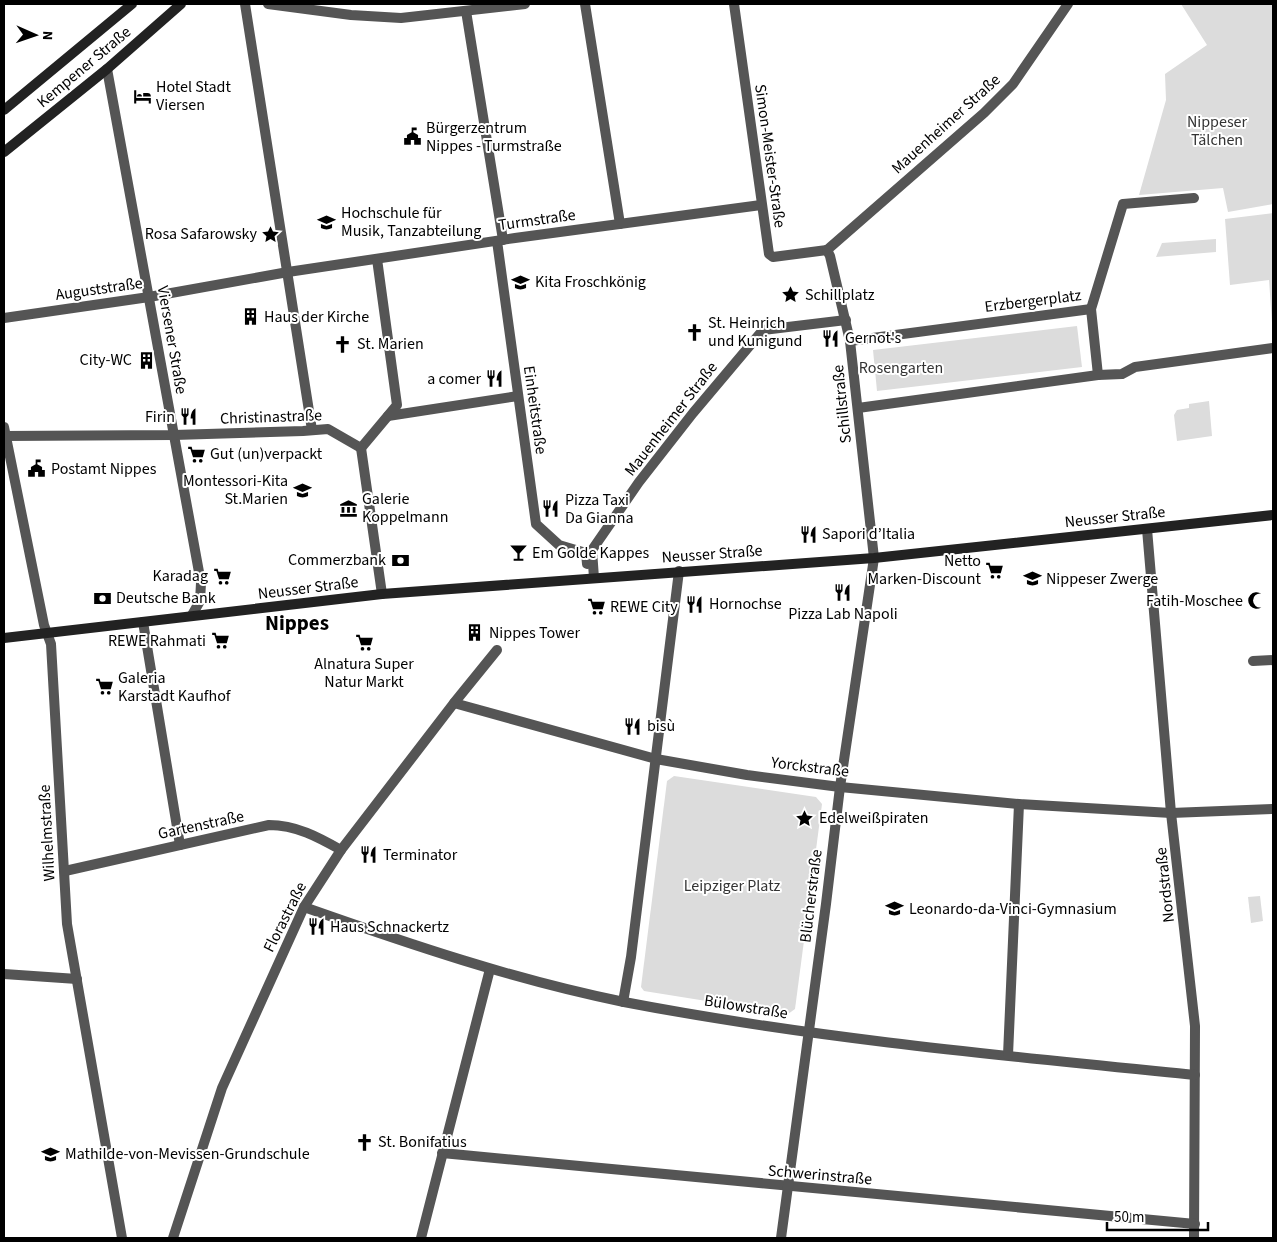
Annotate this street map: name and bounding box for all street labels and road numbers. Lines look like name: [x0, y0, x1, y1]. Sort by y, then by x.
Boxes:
street label: Kempener Straße: [32, 21, 136, 113]
street label: Mauenheimer Straße: [887, 69, 1005, 179]
street label: Simon-Meister-Straße: [749, 83, 791, 229]
street label: Turmstraße: [497, 204, 577, 236]
street label: Auguststraße: [54, 272, 144, 306]
street label: Viersener Straße: [152, 284, 192, 396]
street label: Erzbergerplatz: [983, 284, 1083, 318]
street label: Mauenheimer Straße: [619, 357, 723, 481]
street label: Einheitstraße: [518, 364, 552, 456]
street label: Schillstraße: [827, 364, 857, 444]
street label: Christinastraße: [220, 404, 322, 430]
street label: Neusser Straße: [1064, 501, 1166, 533]
street label: Neusser Straße: [661, 539, 763, 568]
street label: Neusser Straße: [257, 571, 360, 605]
street label: Yorckstraße: [769, 751, 850, 783]
street label: Wilhelmstraße: [33, 784, 61, 882]
street label: Gartenstraße: [156, 805, 246, 845]
street label: Nordstraße: [1150, 846, 1180, 924]
street label: Blücherstraße: [794, 848, 828, 944]
street label: Florastraße: [258, 878, 312, 956]
street label: Bülowstraße: [703, 990, 790, 1024]
street label: Schwerinstraße: [767, 1159, 873, 1191]

